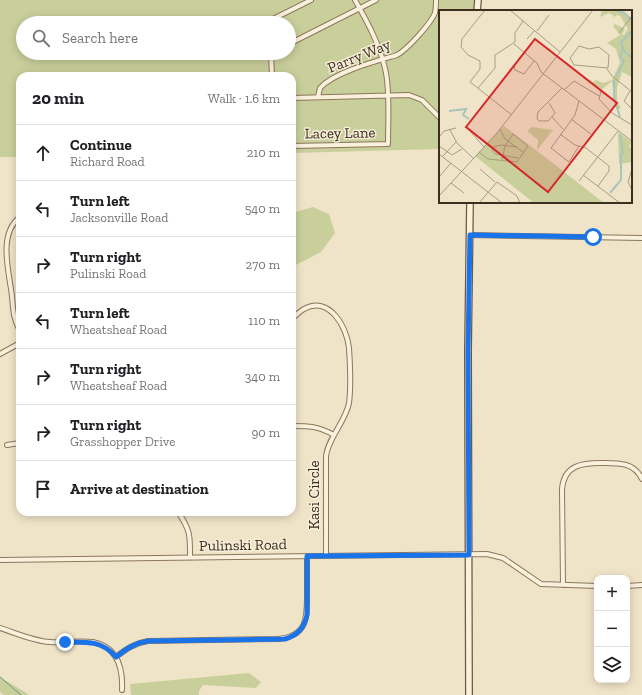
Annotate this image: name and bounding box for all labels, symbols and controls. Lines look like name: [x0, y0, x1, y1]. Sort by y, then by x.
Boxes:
inset map: [439, 10, 632, 203]
search box: [16, 16, 296, 60]
icon: search: [30, 27, 52, 49]
text: Search here: [62, 29, 138, 47]
street label: Parry Way: [325, 35, 394, 77]
text: 20 min: [32, 88, 84, 108]
text: Walk · 1.6 km: [208, 91, 280, 106]
street label: Lacey Lane: [304, 123, 376, 143]
text: Continue: [70, 136, 132, 154]
icon: ahead: [32, 142, 54, 164]
text: 210 m: [247, 145, 280, 160]
text: Richard Road: [70, 154, 145, 169]
text: Turn left: [70, 192, 130, 210]
icon: left: [32, 198, 54, 220]
text: 540 m: [245, 201, 280, 216]
text: Jacksonville Road: [70, 210, 168, 225]
route start: [584, 228, 602, 246]
text: Turn right: [70, 248, 141, 266]
icon: right: [32, 254, 54, 276]
text: 270 m: [246, 257, 280, 272]
text: Pulinski Road: [70, 266, 146, 281]
text: Turn left: [70, 304, 130, 322]
icon: left: [32, 310, 54, 332]
text: 110 m: [248, 313, 280, 328]
text: Wheatsheaf Road: [70, 322, 167, 337]
text: Turn right: [70, 360, 141, 378]
icon: right: [32, 366, 54, 388]
text: 340 m: [245, 369, 280, 384]
text: Wheatsheaf Road: [70, 378, 167, 393]
text: Turn right: [70, 416, 141, 434]
icon: right: [32, 422, 54, 444]
text: 90 m: [251, 425, 280, 440]
text: Grasshopper Drive: [70, 434, 175, 449]
street label: Kasi Circle: [305, 460, 323, 530]
icon: arrive: [32, 478, 54, 500]
text: Arrive at destination: [70, 480, 209, 498]
street label: Pulinski Road: [199, 535, 288, 555]
map controls: [594, 575, 630, 683]
button: +: [594, 575, 630, 611]
button: −: [594, 611, 630, 647]
route end: [56, 633, 74, 651]
button: layers: [594, 647, 630, 683]

